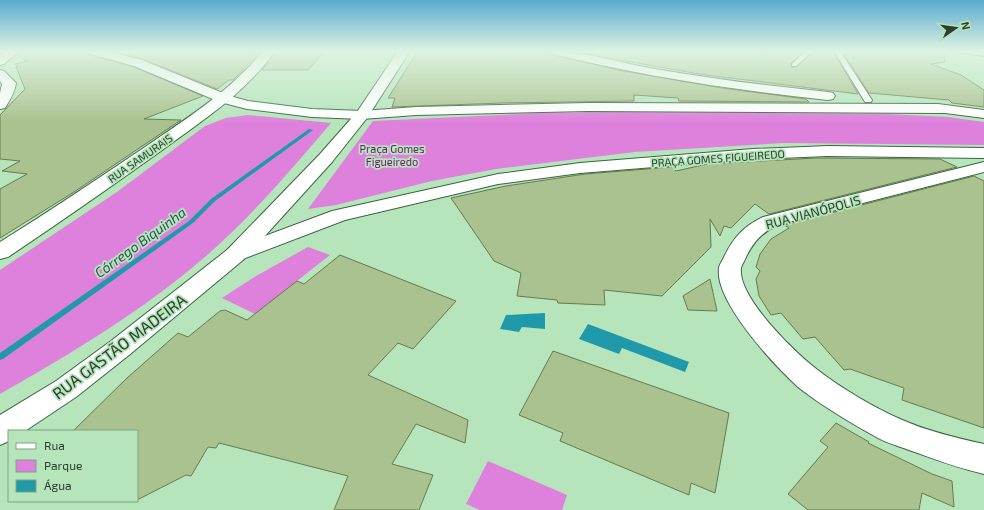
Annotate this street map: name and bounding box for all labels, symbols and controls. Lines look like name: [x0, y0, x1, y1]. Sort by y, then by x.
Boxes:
north arrow: [936, 8, 976, 48]
text: N: [959, 20, 973, 31]
street label: RUA SAMURAIS: [105, 131, 175, 185]
park label: Praça Gomes Figueiredo: [359, 142, 425, 168]
street label: PRAÇA GOMES FIGUEIREDO: [651, 147, 785, 170]
street label: RUA VIANÓPOLIS: [763, 191, 862, 232]
water label: Córrego Biquinha: [91, 203, 189, 281]
street label: RUA GASTÃO MADEIRA: [48, 289, 190, 403]
legend: [8, 430, 138, 502]
text: Rua: [44, 438, 65, 452]
text: Parque: [44, 458, 82, 472]
text: Água: [44, 478, 72, 492]

